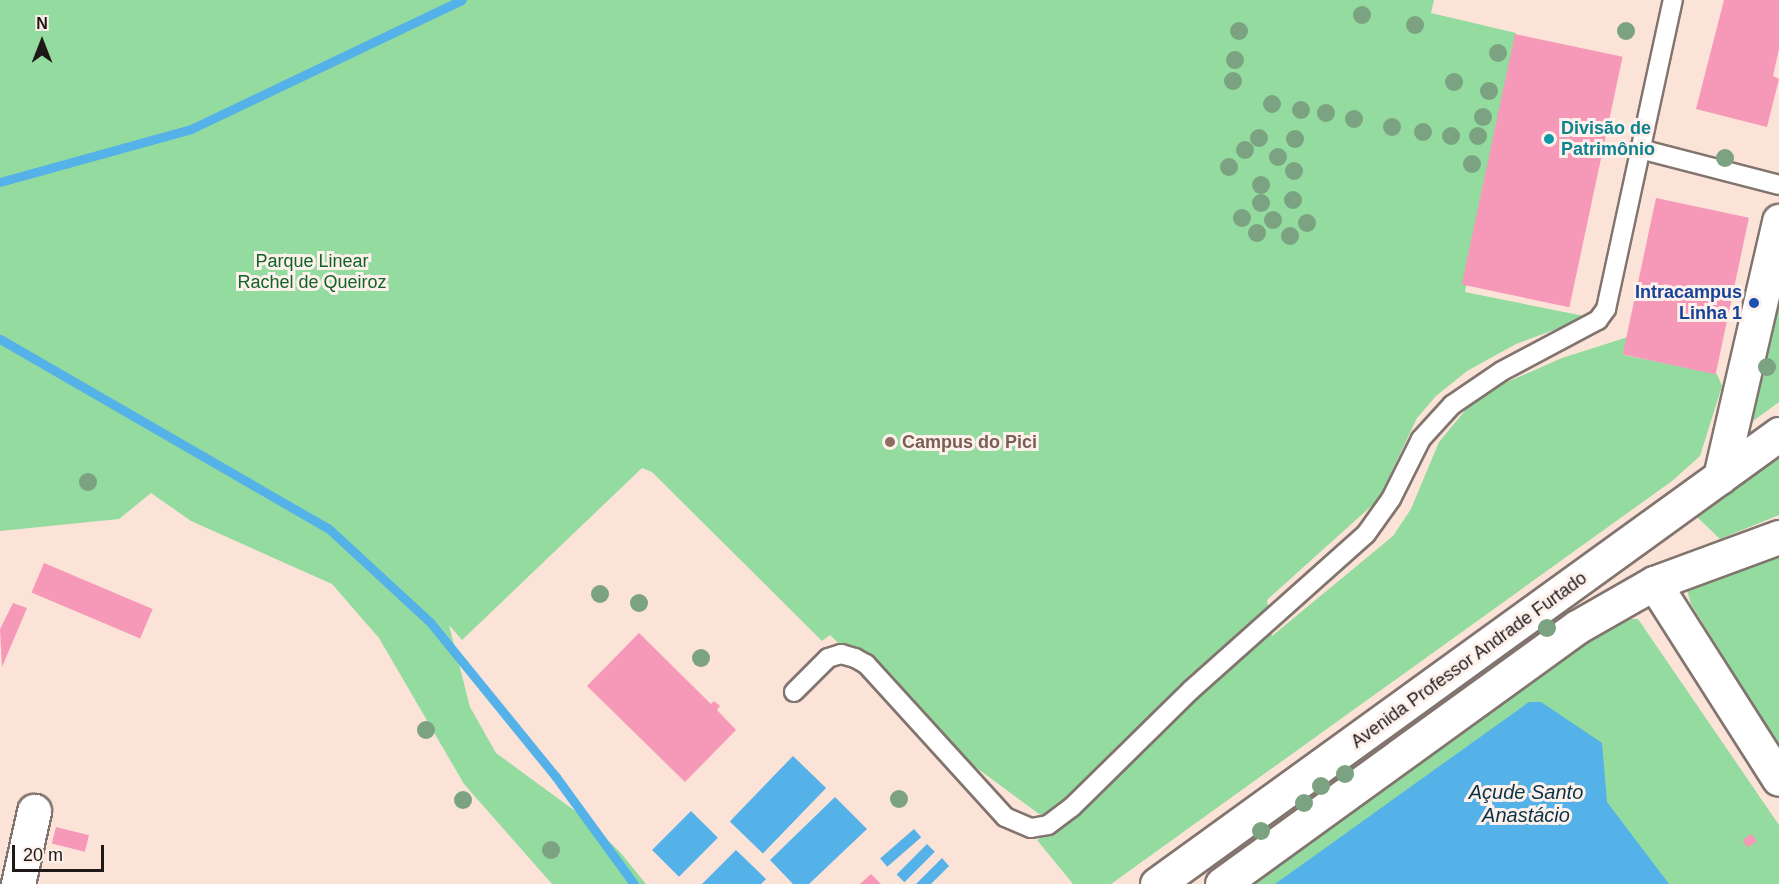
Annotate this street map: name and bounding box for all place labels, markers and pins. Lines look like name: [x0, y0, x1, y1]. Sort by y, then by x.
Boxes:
place label: Divisão de Patrimônio: [1561, 118, 1655, 160]
marker: Divisão de Patrimônio: [1542, 132, 1556, 146]
place label: Intracampus Linha 1: [1635, 282, 1742, 324]
marker: Intracampus Linha 1: [1747, 296, 1761, 310]
place label: Campus do Pici: [902, 431, 1037, 453]
marker: Campus do Pici: [883, 435, 897, 449]

